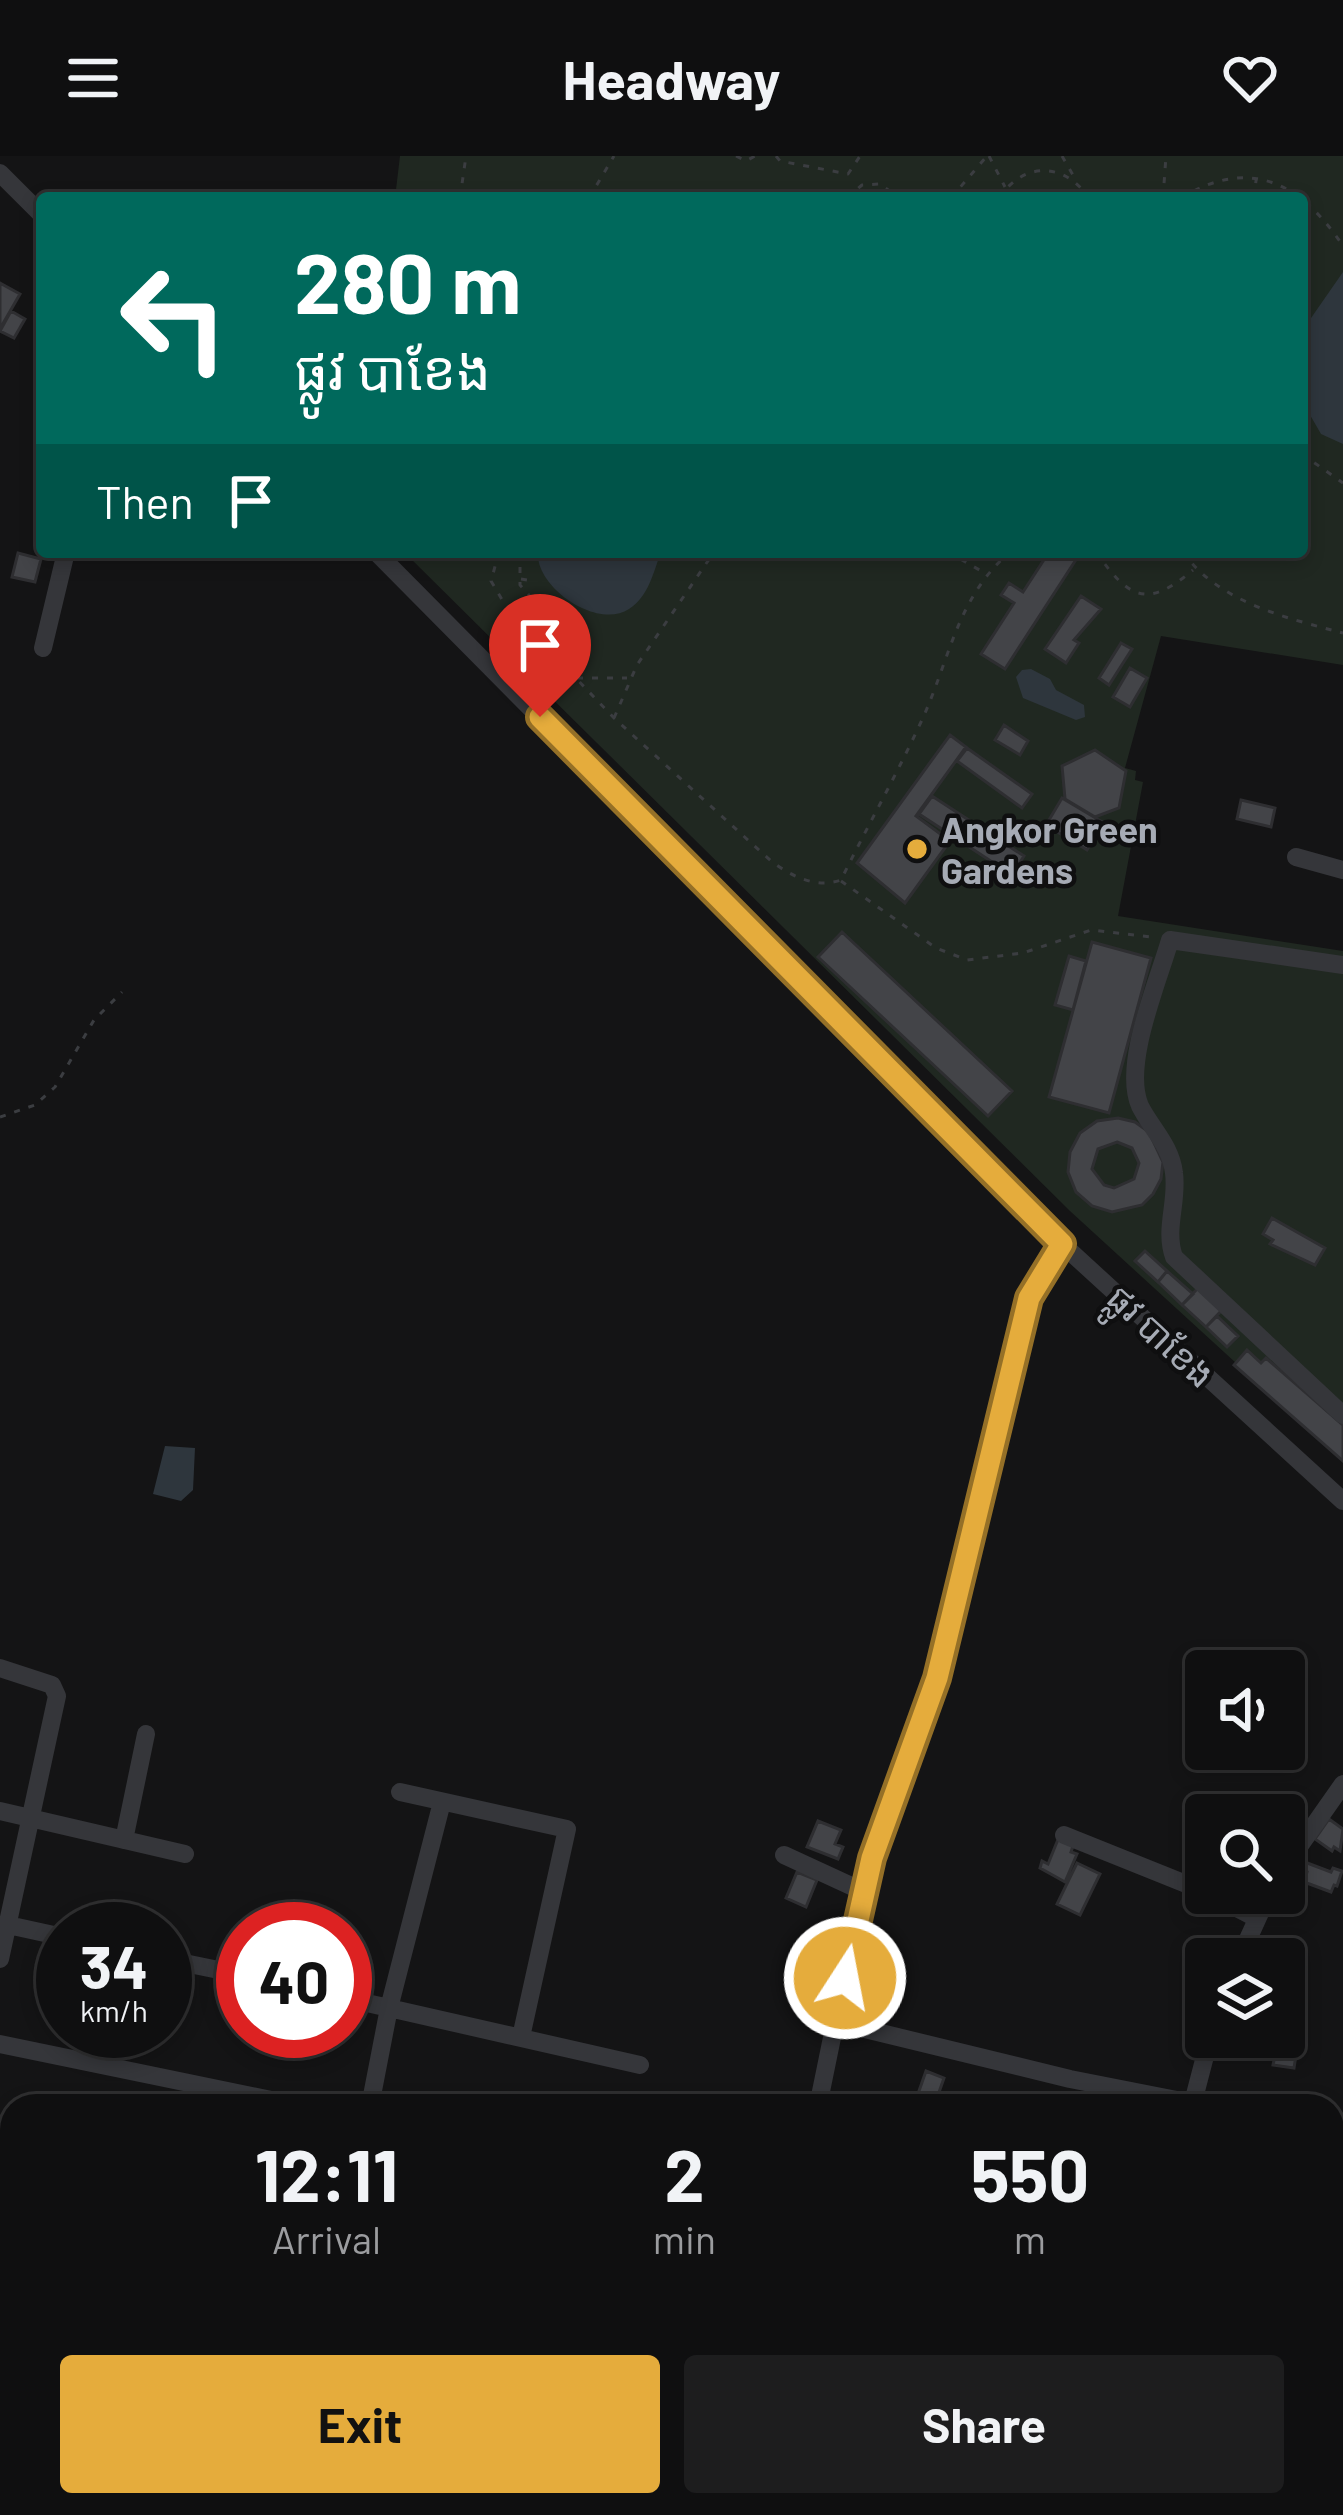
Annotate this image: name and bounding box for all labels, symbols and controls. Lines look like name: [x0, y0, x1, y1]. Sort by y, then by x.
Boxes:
icon: menu: [60, 45, 126, 111]
icon: heart: [1217, 45, 1283, 111]
text: Headway: [563, 46, 781, 111]
text: 280 m: [294, 230, 521, 331]
icon: left: [96, 240, 252, 396]
text: ផ្លូវ បាខែង: [294, 336, 491, 401]
icon: arrive: [218, 468, 284, 534]
text: Then: [96, 474, 194, 528]
pin: [489, 594, 591, 717]
icon: arrive: [507, 612, 573, 678]
place label: Angkor Green Gardens: [941, 807, 1158, 891]
marker: Angkor Green Gardens: [904, 836, 930, 862]
street label: ផ្លូវ បាខែង: [1091, 1275, 1225, 1405]
map controls: [1185, 1650, 1305, 2058]
button: sound: [1185, 1650, 1305, 1770]
button: search: [1185, 1794, 1305, 1914]
speed limit sign: 40: [216, 1902, 372, 2058]
position arrow: [782, 1915, 908, 2041]
text: 34: [80, 1929, 148, 2001]
button: layers: [1185, 1938, 1305, 2058]
text: km/h: [80, 1992, 148, 2028]
text: 12:11: [255, 2130, 398, 2216]
text: 2: [664, 2130, 705, 2216]
text: 550: [971, 2130, 1089, 2216]
text: Arrival: [272, 2215, 381, 2262]
text: min: [653, 2215, 716, 2262]
text: m: [1014, 2215, 1046, 2262]
button: Exit: [60, 2355, 660, 2493]
button: Share: [684, 2355, 1284, 2493]

